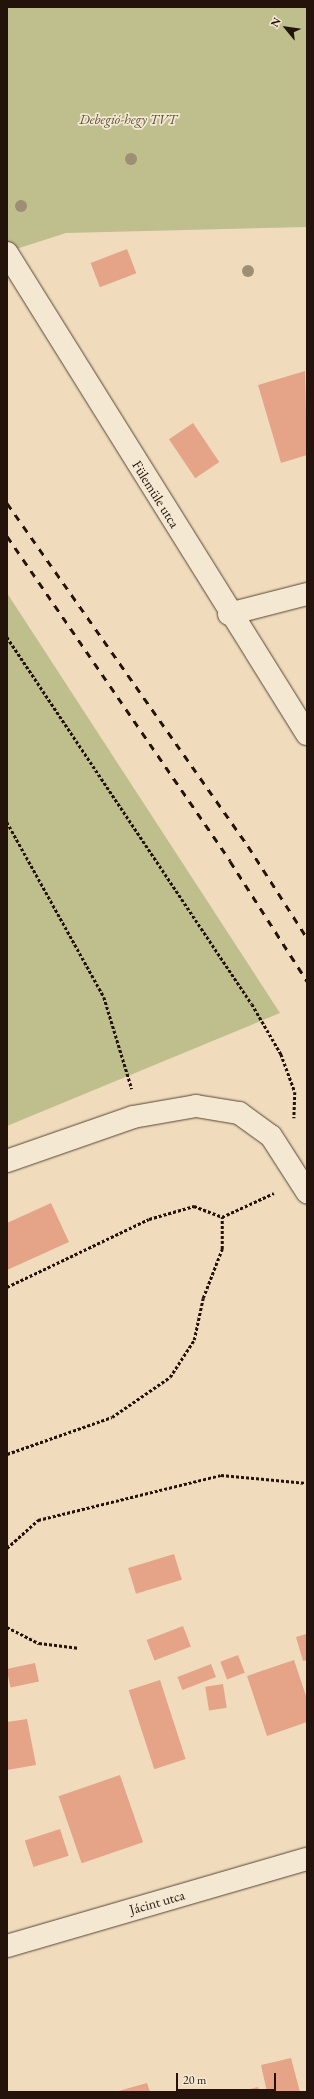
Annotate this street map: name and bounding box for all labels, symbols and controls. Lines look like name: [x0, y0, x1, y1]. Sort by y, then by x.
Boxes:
north arrow: [266, 8, 306, 48]
text: N: [267, 15, 284, 29]
park label: Debegió-hegy TVT: [79, 111, 177, 127]
street label: Fülemüle utca: [129, 457, 183, 531]
street label: Jácint utca: [127, 1886, 187, 1918]
scale bar: [178, 2065, 278, 2091]
text: 20 m: [183, 2072, 206, 2088]

